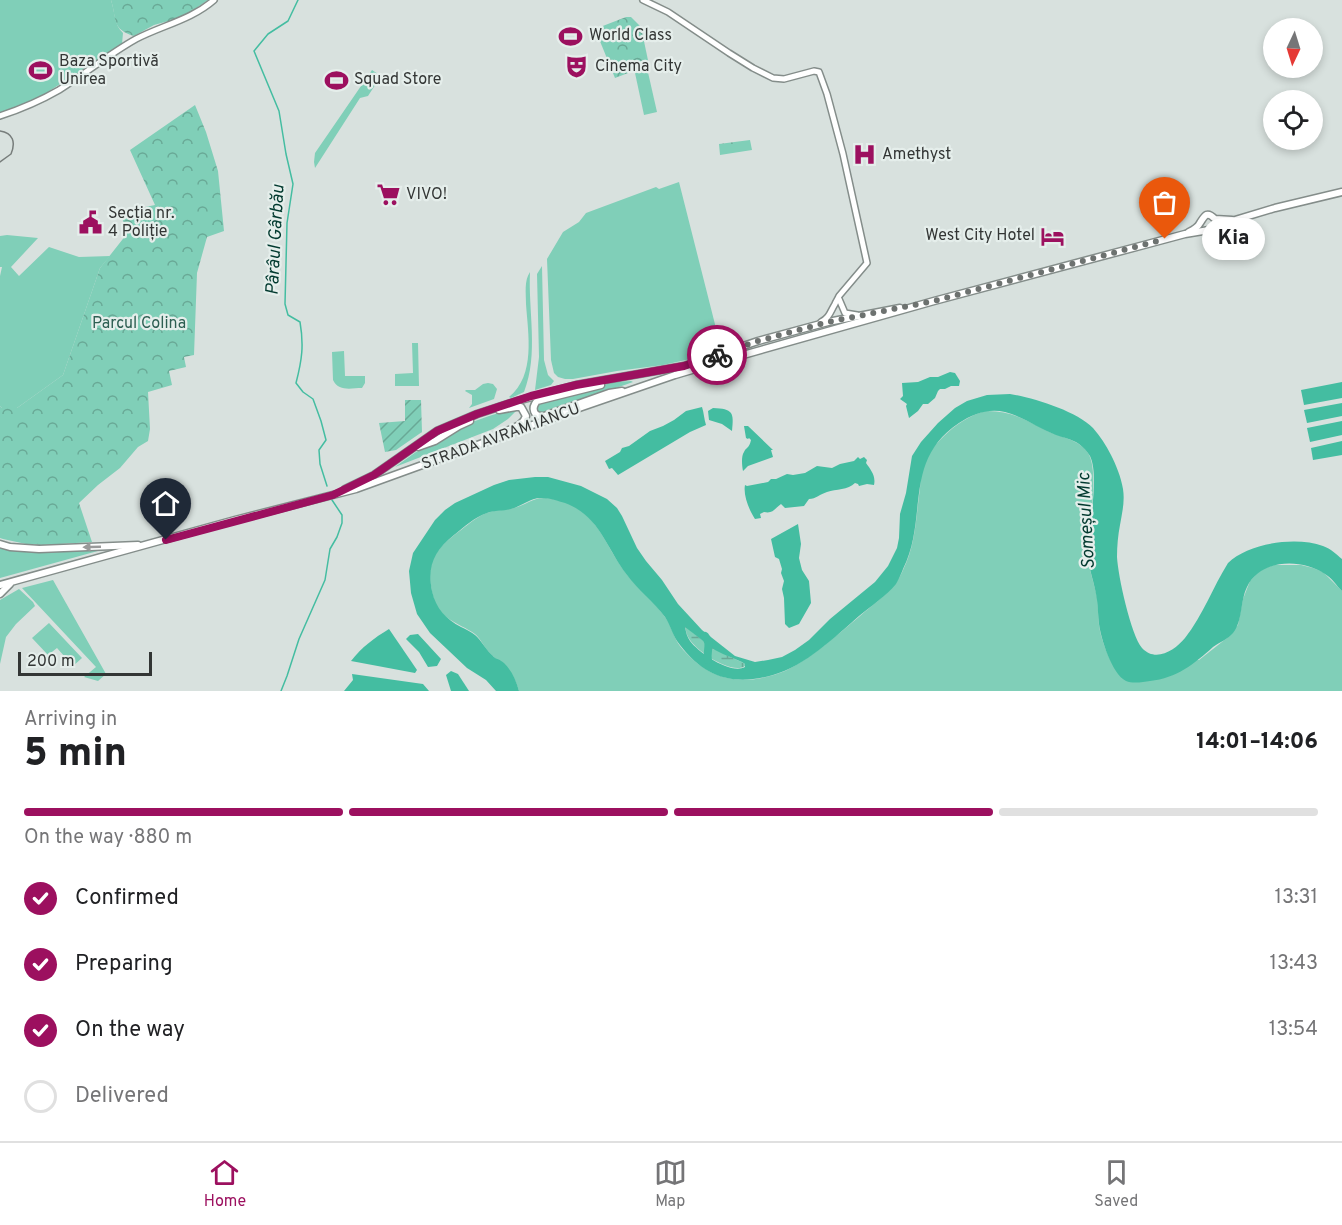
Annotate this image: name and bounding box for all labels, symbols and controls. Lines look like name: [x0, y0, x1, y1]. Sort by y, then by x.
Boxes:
north arrow: [1263, 18, 1323, 78]
map controls: [1263, 18, 1323, 150]
sports icon: World Class: [558, 23, 584, 49]
place label: World Class: [589, 26, 672, 46]
place label: Baza Sportivă Unirea: [59, 52, 159, 90]
theatre icon: Cinema City: [564, 54, 590, 80]
place label: Cinema City: [595, 57, 682, 77]
sports icon: Baza Sportivă Unirea: [28, 58, 54, 84]
sports icon: Squad Store: [323, 67, 349, 93]
place label: Squad Store: [354, 70, 441, 90]
button: locate: [1263, 90, 1323, 150]
hospital icon: Amethyst: [851, 142, 877, 168]
place label: Amethyst: [882, 145, 951, 165]
pin: [1139, 177, 1190, 239]
supermarket icon: VIVO!: [375, 182, 401, 208]
water label: Pârâul Gârbău: [262, 184, 290, 296]
place label: VIVO!: [406, 185, 447, 205]
icon: bag: [1148, 186, 1181, 219]
place label: Secția nr. 4 Poliție: [108, 204, 175, 242]
public building icon: Secția nr. 4 Poliție: [77, 210, 103, 236]
callout: Kia: [1201, 218, 1264, 260]
hotel icon: West City Hotel: [1040, 223, 1066, 249]
place label: West City Hotel: [925, 226, 1035, 246]
text: Kia: [1218, 226, 1249, 252]
park label: Parcul Colina: [92, 314, 186, 334]
courier: [687, 325, 747, 385]
icon: bike: [701, 339, 734, 372]
street label: STRADA AVRAM IANCU: [419, 399, 583, 475]
water label: Someșul Mic: [1073, 472, 1101, 570]
pin: [140, 478, 191, 540]
icon: home: [149, 487, 182, 520]
one-way arrow: [82, 542, 101, 552]
scale bar: [18, 649, 152, 676]
text: 200 m: [27, 652, 75, 672]
text: Arriving in: [24, 707, 117, 733]
text: 14:01–14:06: [1196, 729, 1318, 756]
text: 5 min: [24, 731, 127, 780]
text: On the way · 880 m: [24, 825, 192, 851]
icon: check: [24, 882, 57, 915]
text: Confirmed: [75, 885, 179, 912]
text: 13:31: [1275, 885, 1318, 911]
icon: check: [24, 948, 57, 981]
text: Preparing: [75, 951, 173, 978]
text: 13:43: [1270, 951, 1318, 977]
icon: check: [24, 1014, 57, 1047]
text: On the way: [75, 1017, 185, 1044]
text: 13:54: [1269, 1017, 1318, 1043]
text: Delivered: [75, 1083, 169, 1110]
tab: Home: [204, 1156, 246, 1212]
tab: Map: [654, 1156, 687, 1212]
tab: Saved: [1094, 1156, 1138, 1212]

